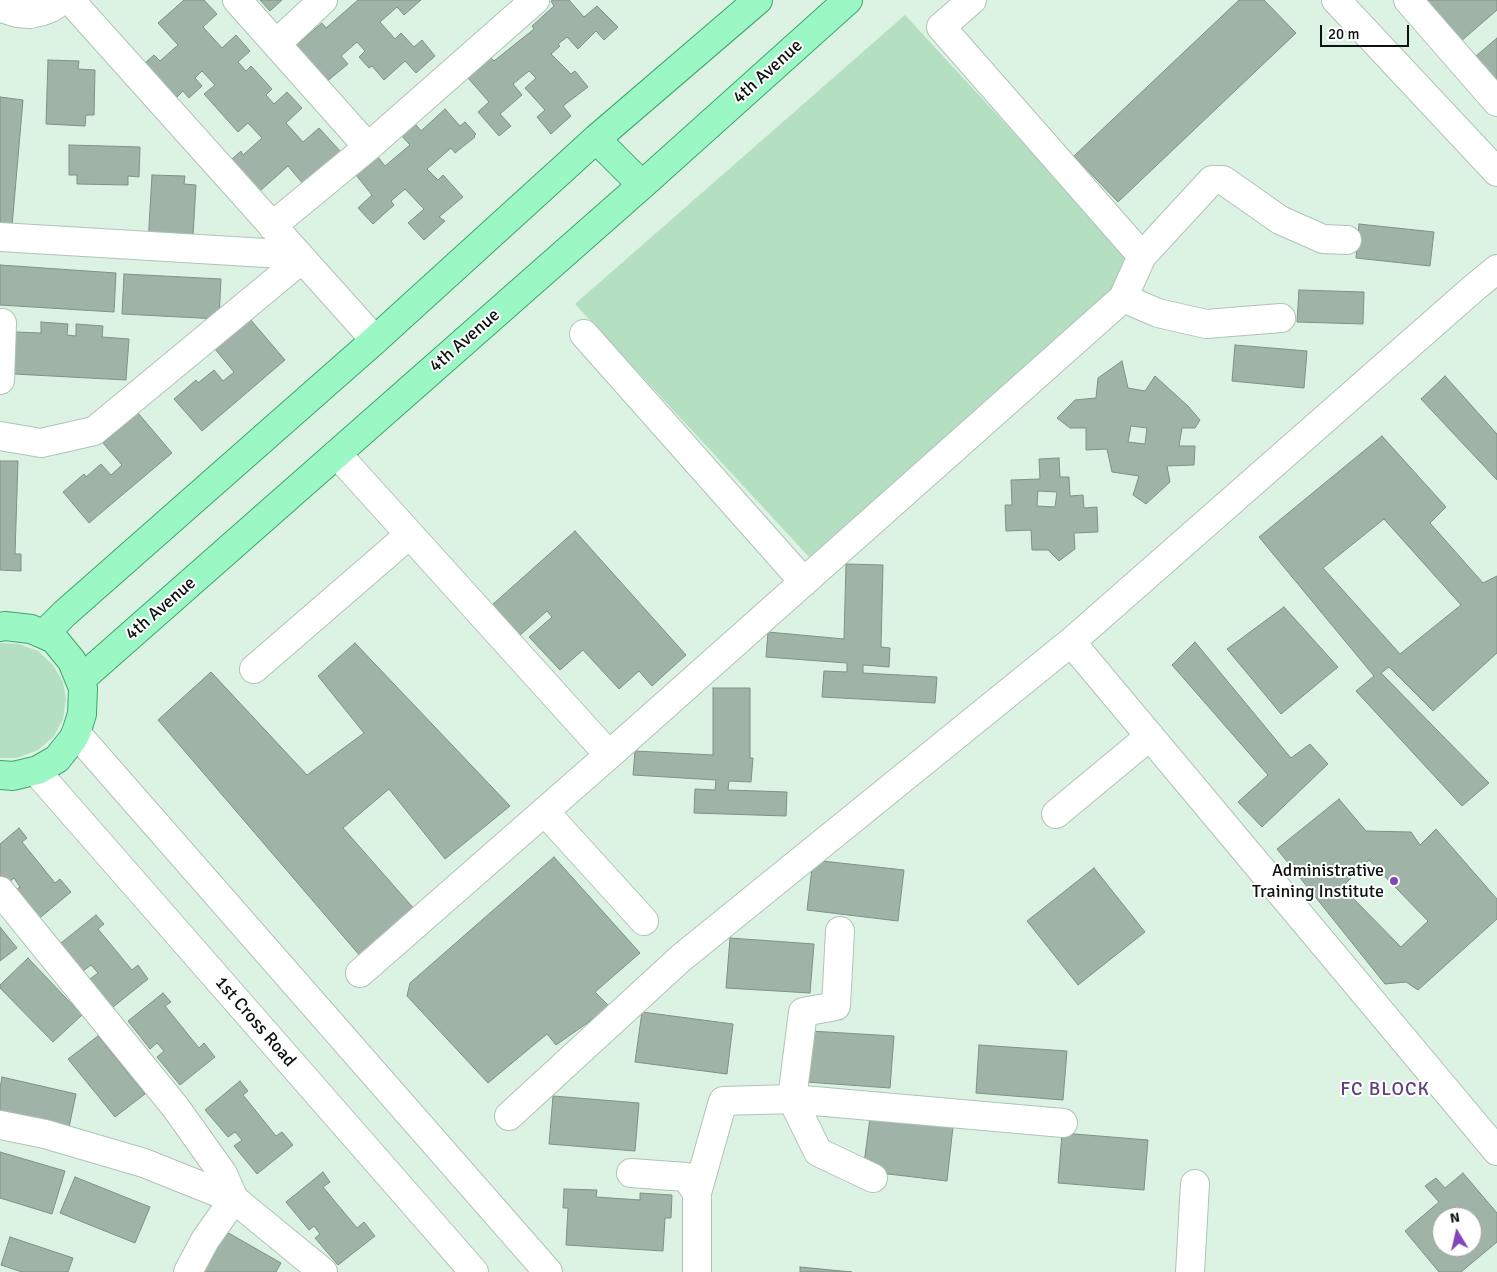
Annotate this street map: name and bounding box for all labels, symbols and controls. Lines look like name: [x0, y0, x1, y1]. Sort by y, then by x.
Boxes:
scale bar: [1322, 15, 1411, 47]
text: 20 m: [1328, 25, 1359, 43]
street label: 4th Avenue: [729, 35, 807, 109]
street label: 4th Avenue: [425, 305, 505, 377]
street label: 4th Avenue: [121, 573, 201, 645]
place label: Administrative Training Institute: [1252, 860, 1384, 902]
marker: Administrative Training Institute: [1388, 875, 1400, 887]
street label: 1st Cross Road: [210, 972, 300, 1072]
district label: FC BLOCK: [1339, 1079, 1431, 1101]
north arrow: [1432, 1207, 1482, 1257]
text: N: [1449, 1209, 1461, 1227]

